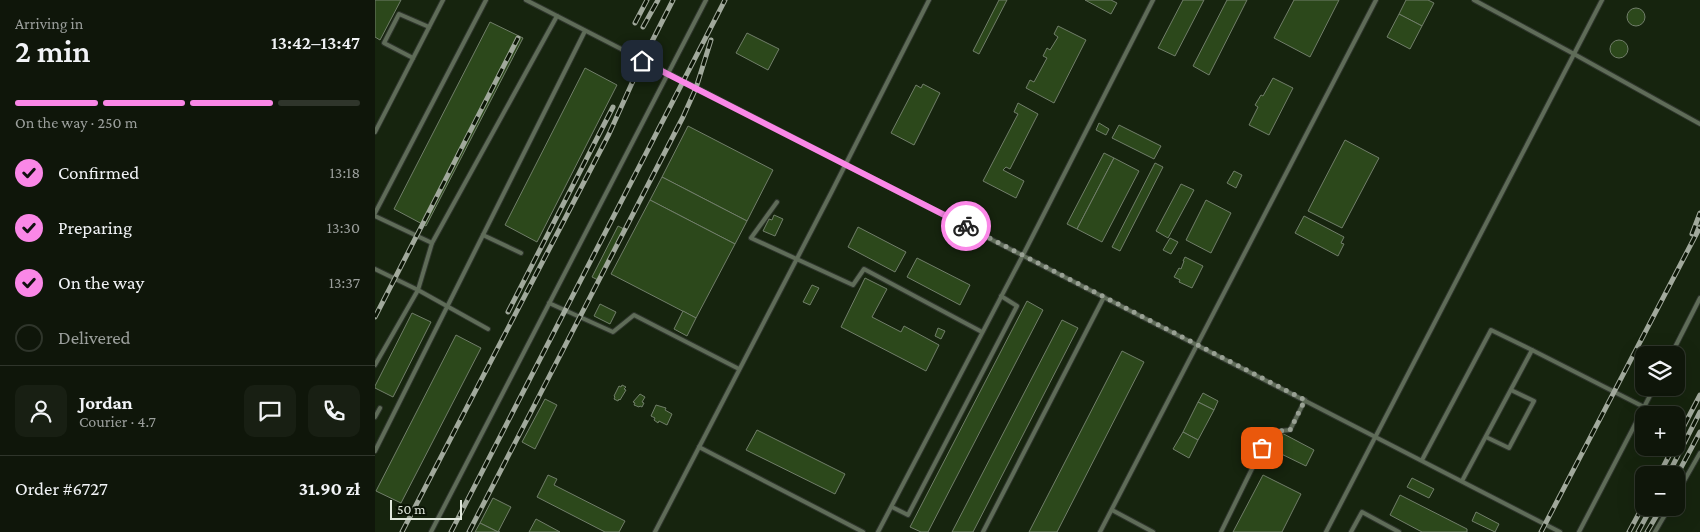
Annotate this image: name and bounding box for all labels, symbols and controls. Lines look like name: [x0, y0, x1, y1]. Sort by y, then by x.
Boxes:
text: Arriving in: [15, 15, 83, 32]
text: 13:42–13:47: [271, 32, 360, 53]
text: 2 min: [15, 33, 90, 69]
pin: [621, 40, 663, 82]
icon: home: [628, 47, 656, 75]
text: On the way · 250 m: [15, 114, 138, 131]
icon: check: [15, 159, 43, 187]
text: Confirmed: [58, 162, 139, 183]
text: 13:18: [330, 164, 360, 181]
courier: [941, 201, 991, 251]
icon: bike: [952, 212, 980, 240]
icon: check: [15, 214, 43, 242]
text: Preparing: [58, 217, 132, 238]
text: 13:30: [327, 219, 360, 236]
icon: check: [15, 269, 43, 297]
text: On the way: [58, 272, 144, 293]
text: 13:37: [329, 274, 360, 291]
text: Delivered: [58, 327, 131, 348]
map controls: [1635, 346, 1685, 516]
button: layers: [1635, 346, 1685, 396]
button: person: [15, 385, 67, 437]
button: chat: [244, 385, 296, 437]
button: phone: [308, 385, 360, 437]
text: Jordan: [79, 392, 133, 413]
button: +: [1635, 406, 1685, 456]
text: Courier · 4.7: [79, 413, 156, 430]
pin: [1241, 427, 1283, 469]
icon: bag: [1248, 434, 1276, 462]
button: −: [1635, 466, 1685, 516]
text: Order #6727: [15, 478, 108, 499]
text: 31.90 zł: [299, 478, 360, 499]
scale bar: [390, 497, 463, 520]
text: 50 m: [397, 501, 425, 517]

